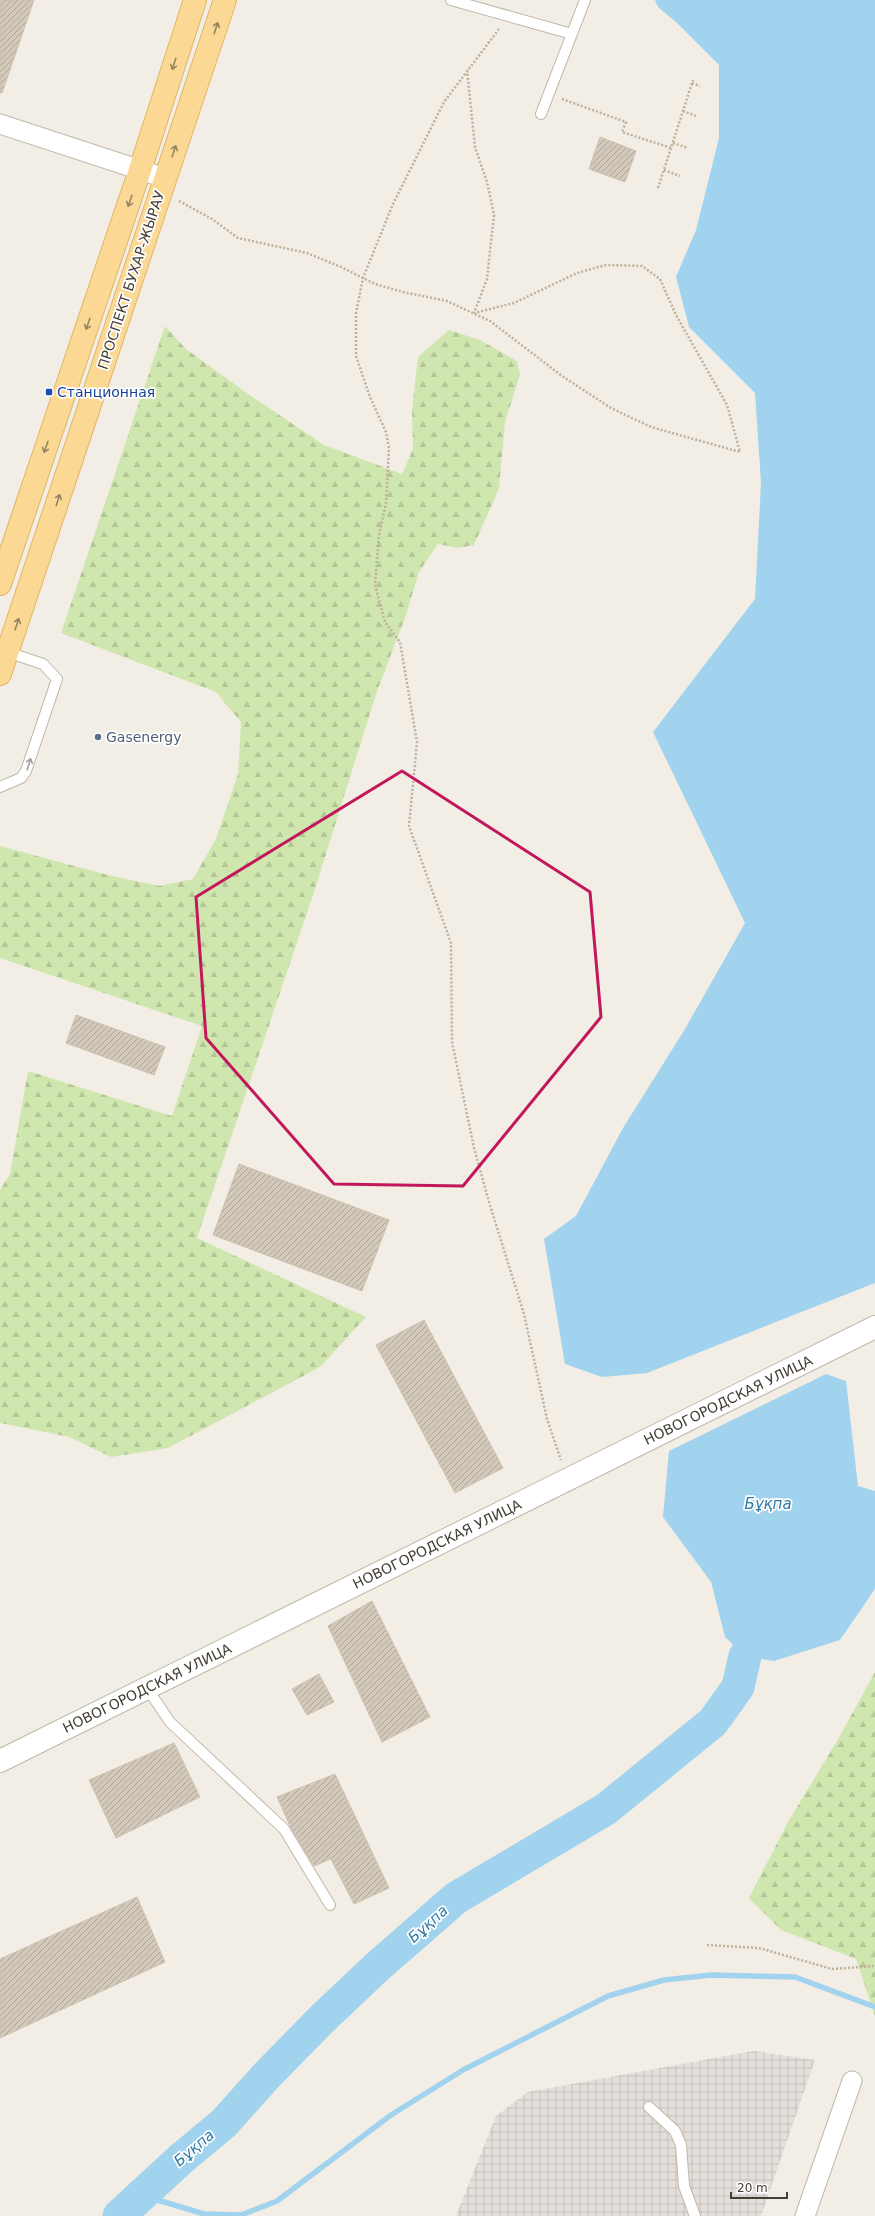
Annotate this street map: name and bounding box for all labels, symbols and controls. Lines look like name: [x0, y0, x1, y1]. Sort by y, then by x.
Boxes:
one-way arrow: [212, 22, 220, 34]
one-way arrow: [170, 57, 178, 69]
one-way arrow: [171, 146, 179, 158]
street label: ПРОСПЕКТ БУХАР-ЖЫРАУ: [95, 188, 168, 371]
one-way arrow: [126, 194, 133, 207]
one-way arrow: [84, 317, 91, 330]
place label: Станционная: [57, 384, 155, 400]
marker: Станционная: [44, 387, 54, 397]
one-way arrow: [42, 441, 50, 453]
one-way arrow: [55, 494, 62, 507]
one-way arrow: [14, 617, 21, 630]
place label: Gasenergy: [106, 729, 182, 745]
marker: Gasenergy: [93, 732, 103, 742]
one-way arrow: [25, 759, 33, 771]
street label: НОВОГОРОДСКАЯ УЛИЦА: [641, 1352, 815, 1448]
water label: Бұқпа: [744, 1495, 792, 1513]
street label: НОВОГОРОДСКАЯ УЛИЦА: [350, 1496, 524, 1592]
street label: НОВОГОРОДСКАЯ УЛИЦА: [60, 1640, 234, 1736]
water label: Бұқпа: [404, 1902, 452, 1946]
water label: Бұқпа: [170, 2126, 218, 2170]
scale bar: [731, 2174, 787, 2200]
text: 20 m: [737, 2181, 768, 2195]

